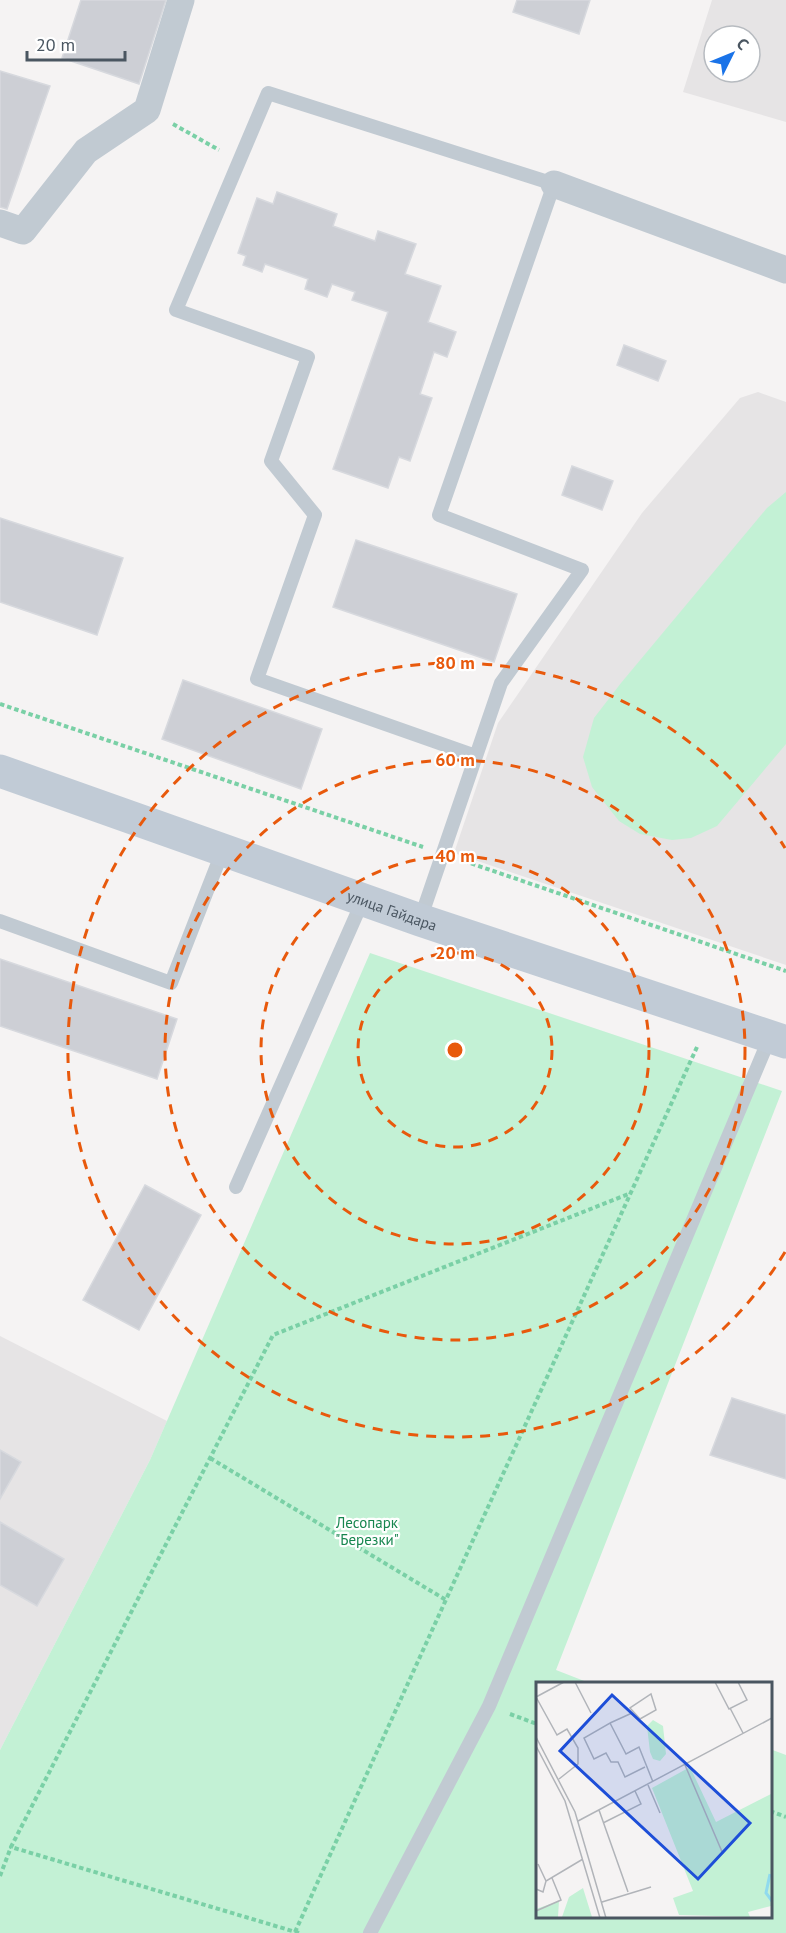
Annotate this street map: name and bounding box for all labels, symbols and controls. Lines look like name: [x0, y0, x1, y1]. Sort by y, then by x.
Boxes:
scale bar: [27, 24, 124, 62]
north arrow: [702, 24, 762, 84]
text: 20 m: [36, 33, 75, 56]
text: С: [733, 34, 753, 54]
text: 80 m: [435, 651, 475, 674]
text: 60 m: [435, 748, 475, 771]
text: 40 m: [435, 844, 475, 867]
street label: улица Гайдара: [345, 885, 439, 935]
text: 20 m: [435, 941, 475, 964]
centre of rings: [445, 1040, 465, 1060]
park label: Лесопарк "Березки": [335, 1513, 399, 1549]
inset map: [536, 1682, 771, 1918]

